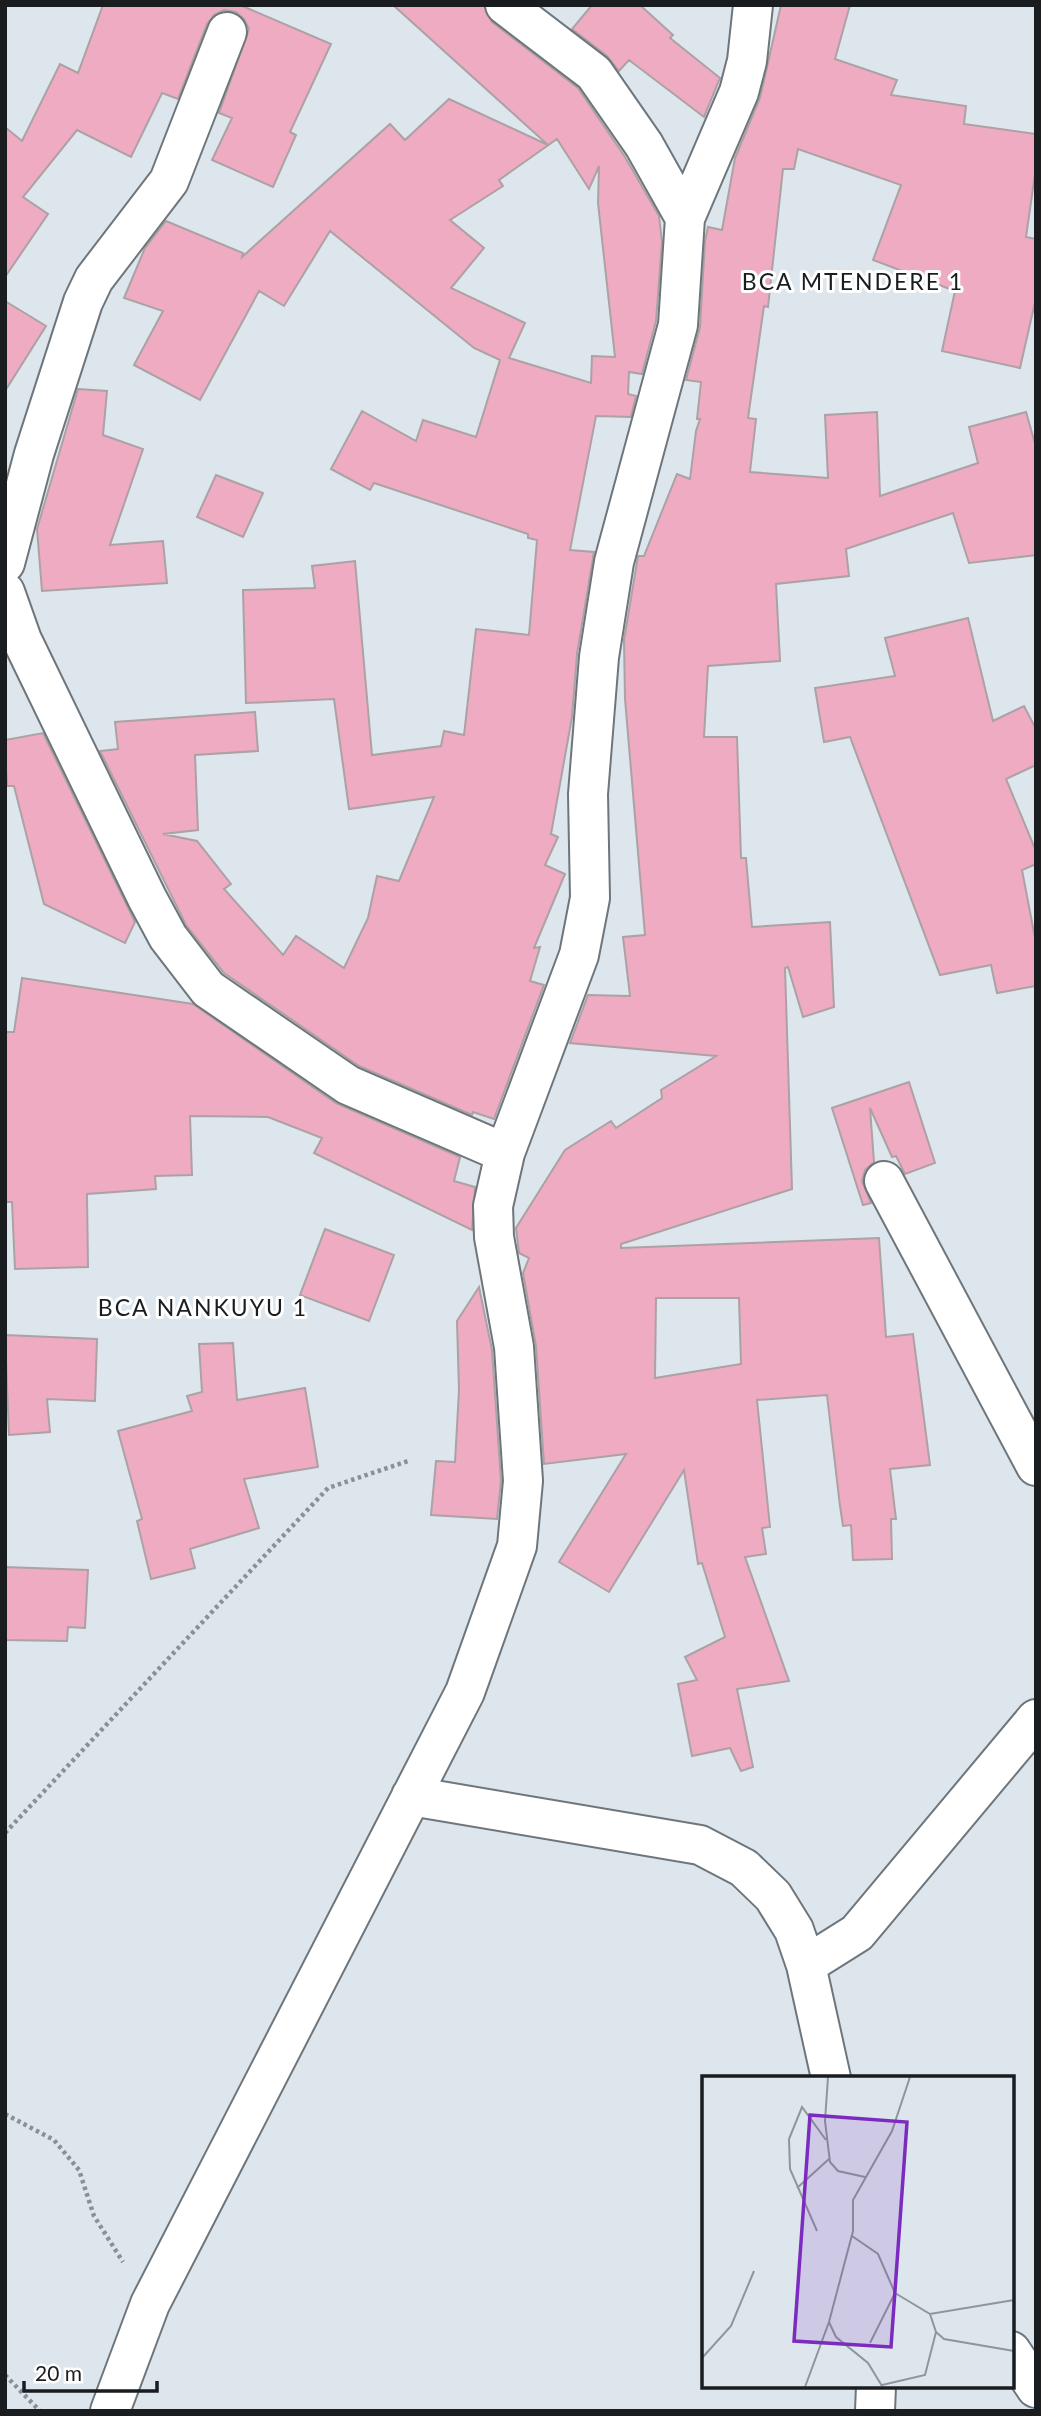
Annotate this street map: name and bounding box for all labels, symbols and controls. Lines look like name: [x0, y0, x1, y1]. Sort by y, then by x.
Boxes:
district label: BCA MTENDERE 1: [742, 267, 964, 295]
district label: BCA NANKUYU 1: [98, 1293, 308, 1321]
inset map: [702, 2076, 1013, 2388]
scale bar: [24, 2350, 158, 2394]
text: 20 m: [35, 2360, 82, 2385]

